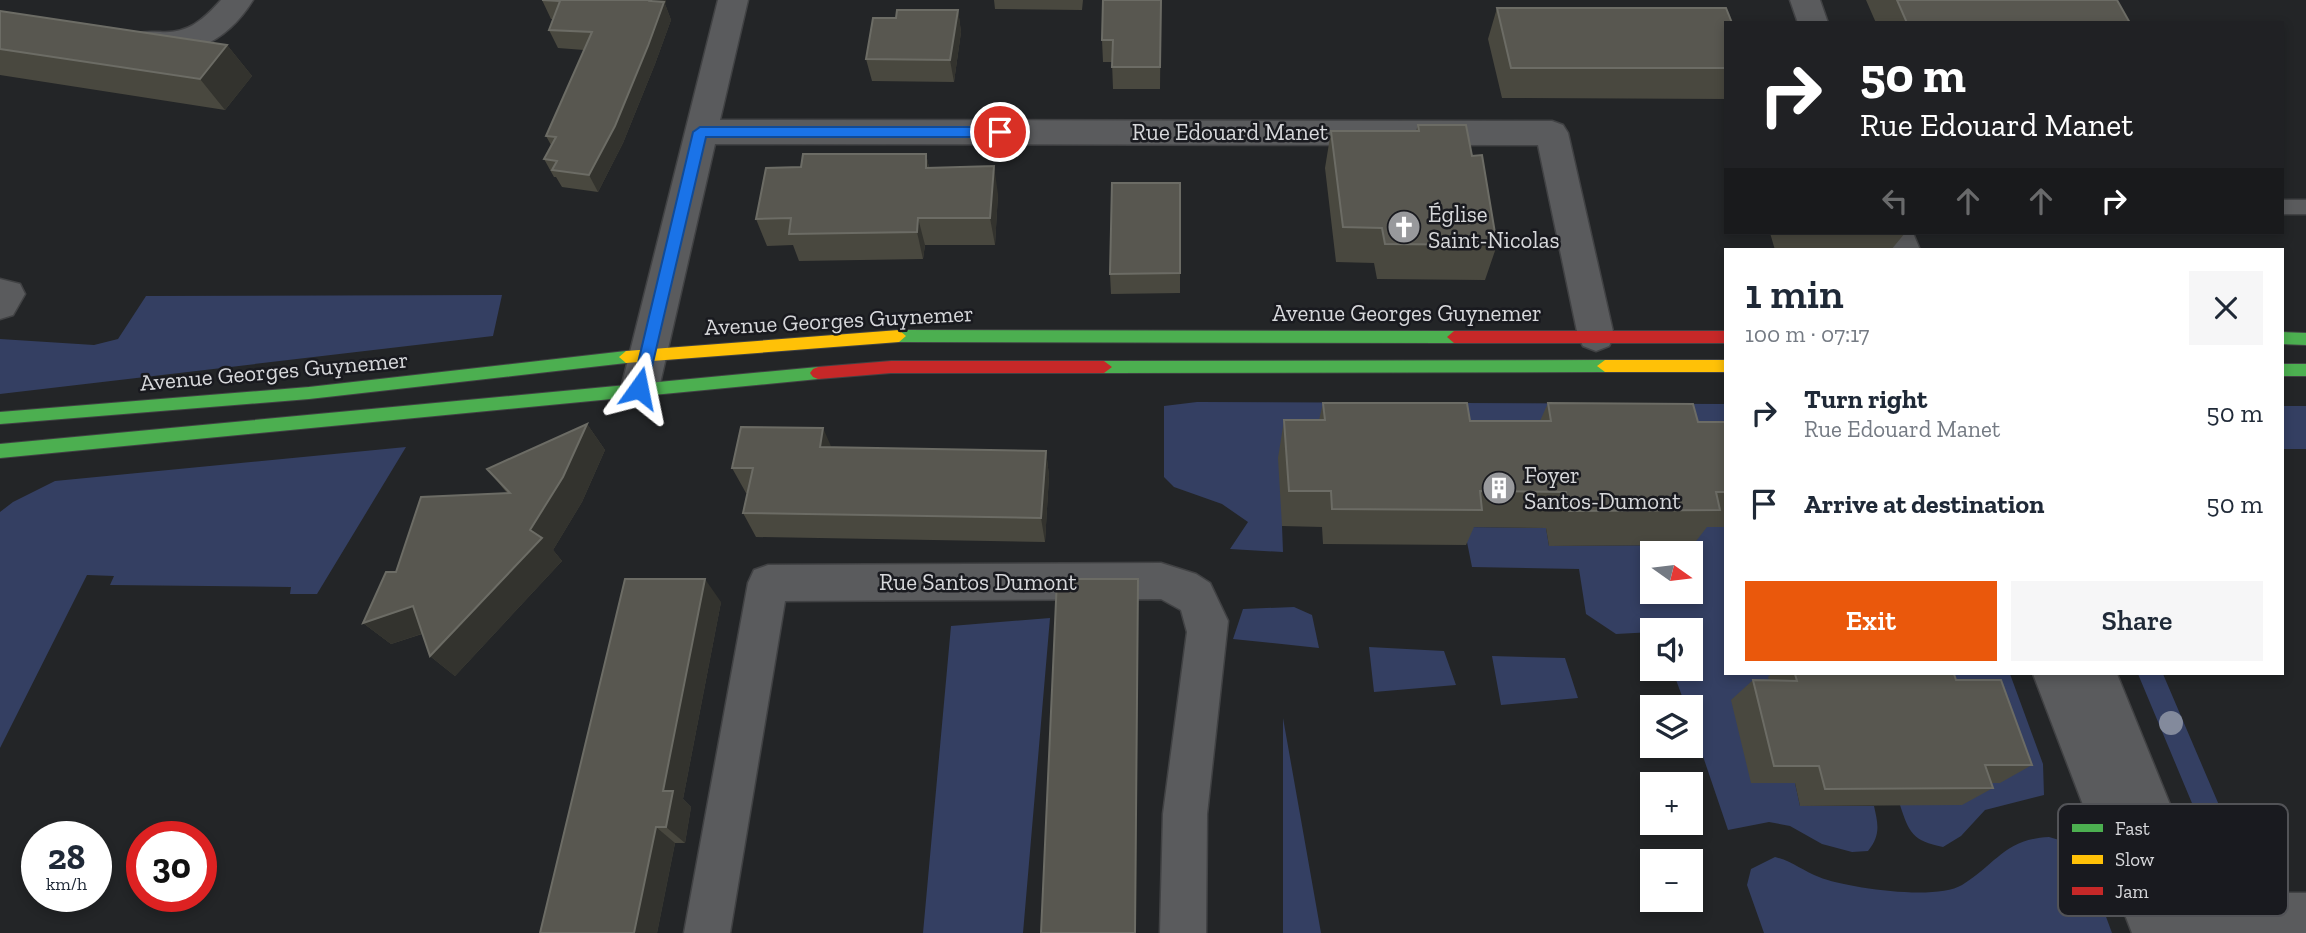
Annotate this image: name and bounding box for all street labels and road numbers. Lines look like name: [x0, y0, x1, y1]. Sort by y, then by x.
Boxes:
street label: Rue Edouard Manet: [1132, 118, 1329, 146]
street label: Avenue Georges Guynemer: [704, 299, 974, 341]
street label: Avenue Georges Guynemer: [1272, 299, 1542, 327]
street label: Avenue Georges Guynemer: [139, 345, 409, 397]
street label: Rue Santos Dumont: [879, 568, 1077, 596]

